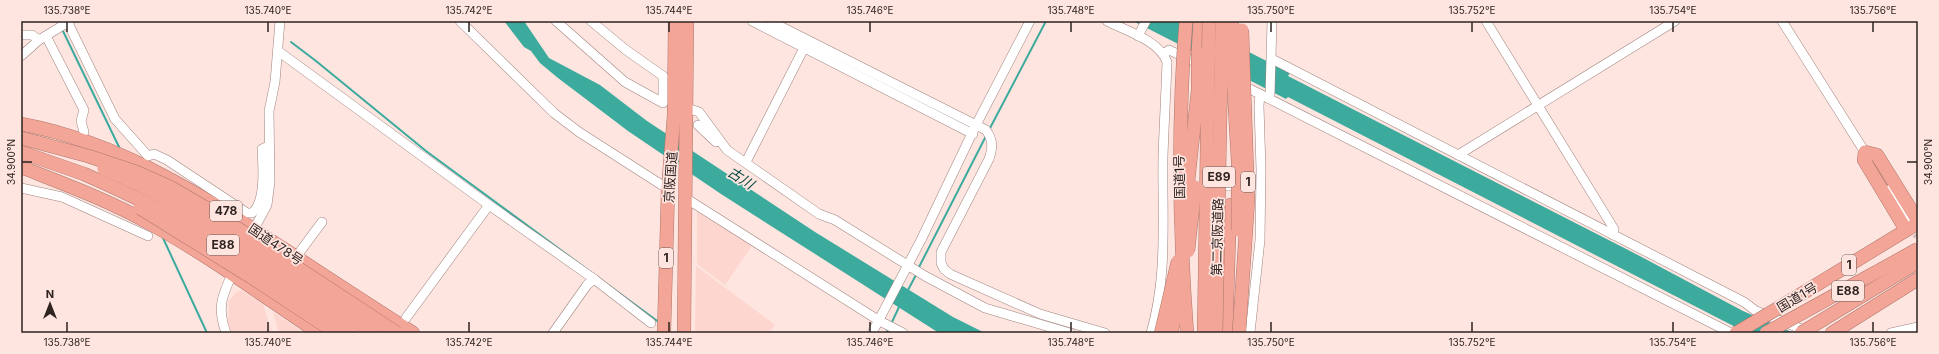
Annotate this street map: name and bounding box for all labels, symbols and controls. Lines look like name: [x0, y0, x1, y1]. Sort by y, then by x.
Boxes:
text: 135.738°E: [43, 4, 91, 16]
text: 135.740°E: [244, 4, 292, 16]
text: 135.742°E: [446, 4, 493, 16]
text: 135.744°E: [645, 4, 693, 16]
text: 135.746°E: [846, 4, 894, 16]
text: 135.748°E: [1048, 4, 1094, 16]
text: 135.750°E: [1247, 4, 1295, 16]
text: 135.752°E: [1448, 4, 1496, 16]
text: 135.754°E: [1649, 4, 1697, 16]
text: 135.756°E: [1849, 4, 1897, 16]
text: 34.900°N: [5, 139, 17, 185]
text: 34.900°N: [1922, 139, 1934, 185]
street label: 京阪国道: [660, 150, 680, 204]
street label: 国道1号: [1171, 155, 1187, 199]
water label: 古川: [725, 163, 759, 193]
road number: E89: [1203, 167, 1235, 187]
road number: 1: [1241, 172, 1255, 192]
street label: 第二京阪道路: [1208, 198, 1226, 276]
road number: 478: [210, 201, 242, 221]
street label: 国道478号: [246, 220, 306, 268]
road number: E88: [207, 235, 239, 255]
road number: 1: [659, 248, 673, 268]
road number: 1: [1842, 255, 1856, 275]
street label: 国道1号: [1774, 279, 1820, 315]
road number: E88: [1832, 281, 1864, 301]
north arrow: [30, 284, 70, 324]
text: N: [46, 287, 54, 301]
text: 135.738°E: [43, 336, 91, 348]
text: 135.740°E: [244, 336, 292, 348]
text: 135.742°E: [446, 336, 493, 348]
text: 135.744°E: [645, 336, 693, 348]
text: 135.746°E: [846, 336, 894, 348]
text: 135.748°E: [1048, 336, 1094, 348]
text: 135.750°E: [1247, 336, 1295, 348]
text: 135.752°E: [1448, 336, 1496, 348]
text: 135.754°E: [1649, 336, 1697, 348]
text: 135.756°E: [1849, 336, 1897, 348]

